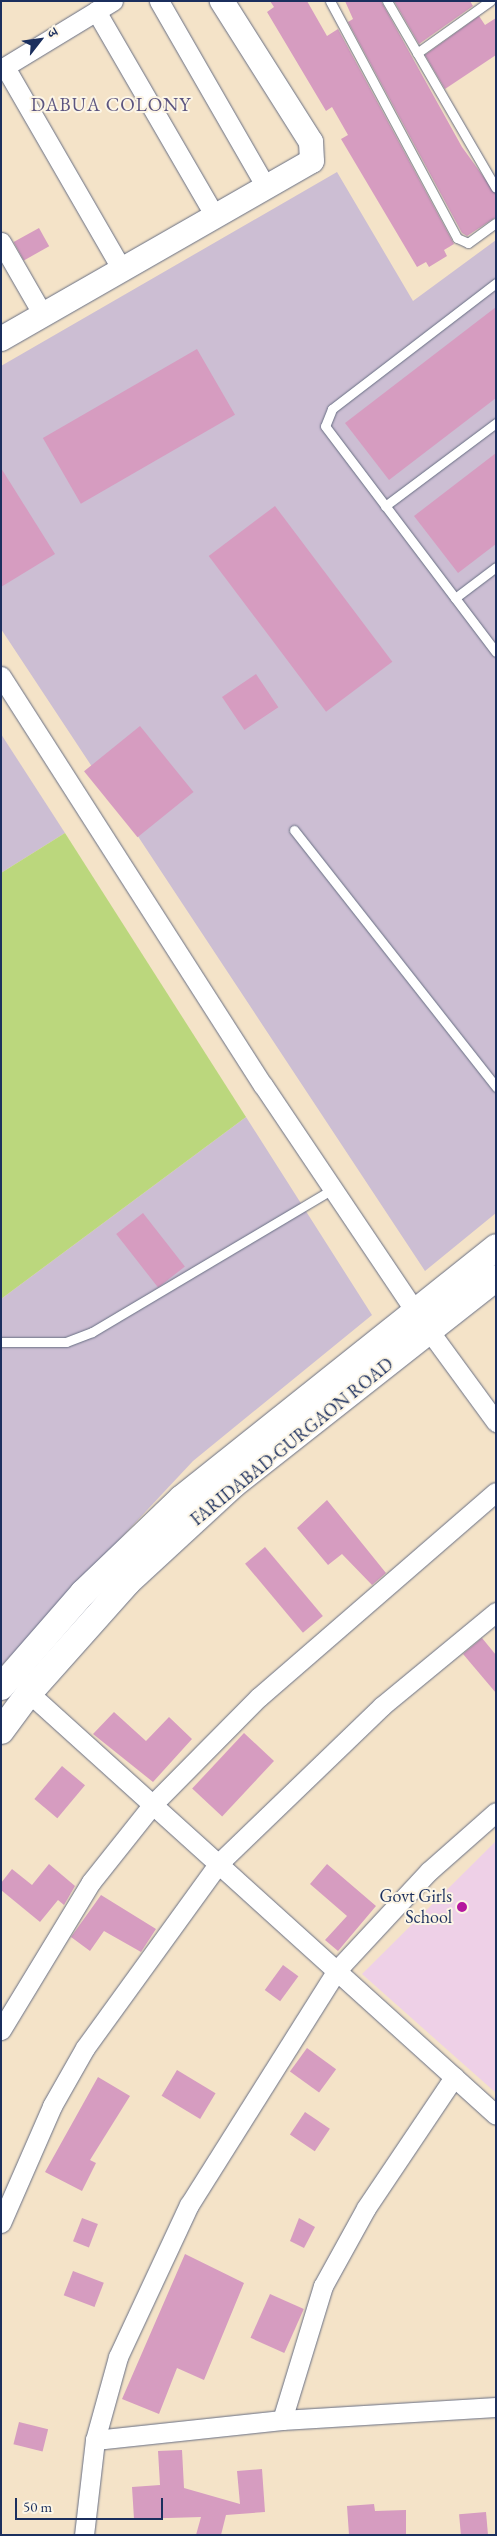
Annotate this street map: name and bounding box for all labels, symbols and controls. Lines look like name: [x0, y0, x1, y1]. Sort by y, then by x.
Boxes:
north arrow: [15, 15, 65, 65]
text: उ: [43, 25, 63, 40]
district label: DABUA COLONY: [29, 94, 193, 116]
street label: FARIDABAD-GURGAON ROAD: [186, 1354, 398, 1530]
place label: Govt Girls School: [379, 1886, 452, 1928]
marker: Govt Girls School: [456, 1901, 468, 1913]
scale bar: [18, 2488, 165, 2520]
text: 50 m: [23, 2497, 52, 2516]

